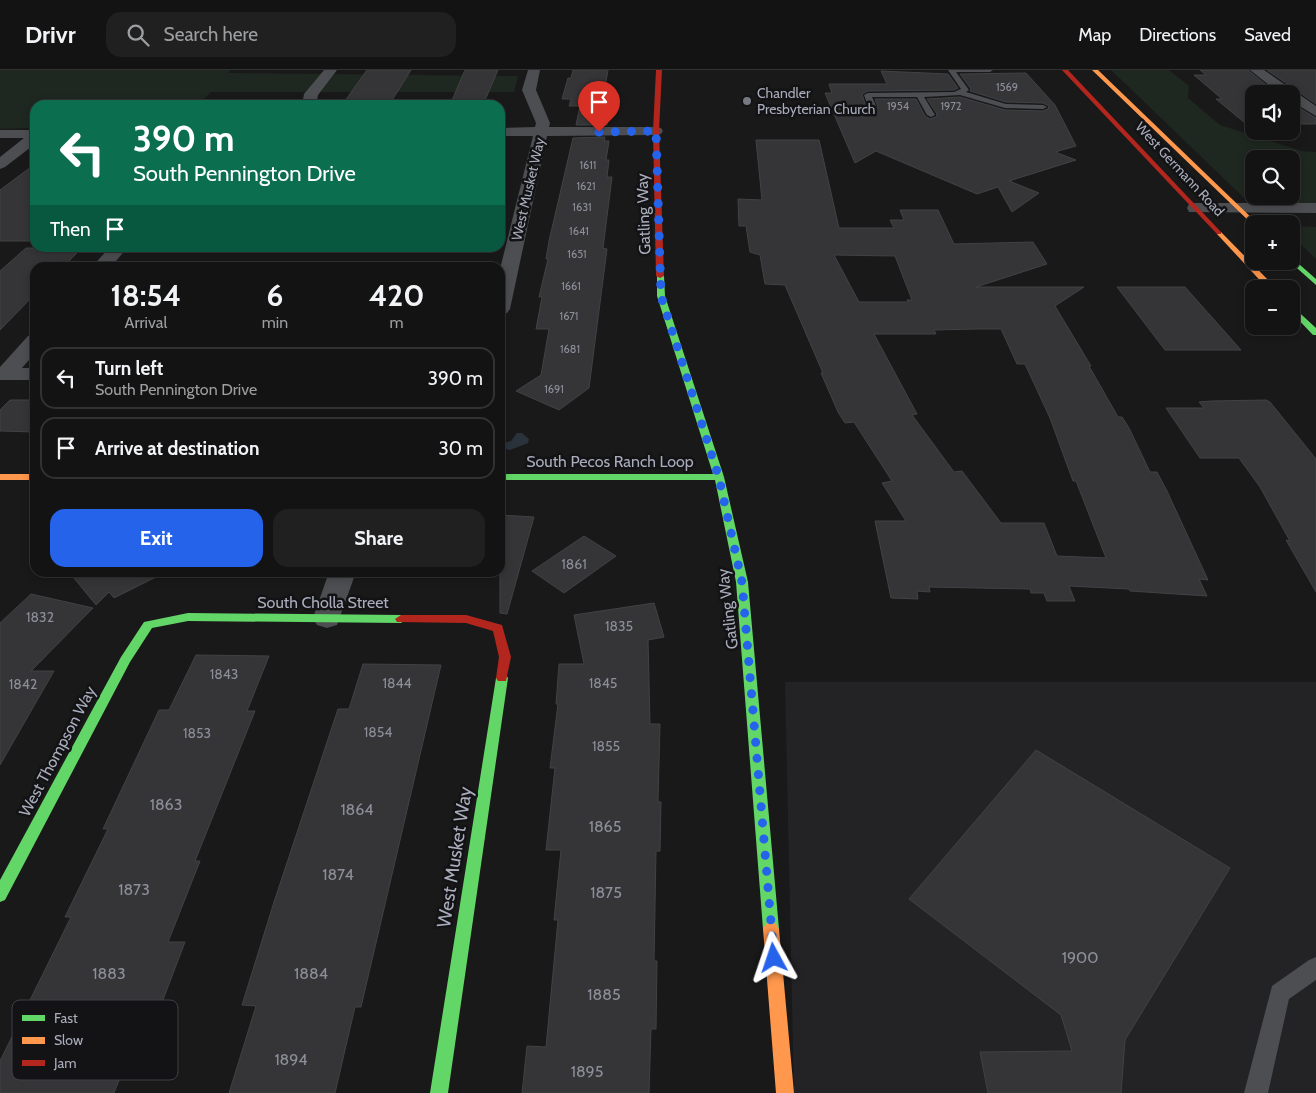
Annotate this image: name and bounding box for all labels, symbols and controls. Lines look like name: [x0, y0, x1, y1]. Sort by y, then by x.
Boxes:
search box: [106, 12, 456, 57]
text: Drivr: [25, 20, 76, 49]
icon: search: [124, 21, 152, 49]
text: Search here: [164, 23, 258, 46]
text: Map: [1078, 24, 1111, 46]
text: Directions: [1139, 24, 1216, 46]
text: Saved: [1244, 24, 1291, 46]
house number: 1569: [996, 80, 1018, 94]
pin: [578, 81, 620, 132]
place label: Chandler Presbyterian Church: [757, 84, 875, 118]
map controls: [1245, 85, 1300, 335]
button: sound: [1245, 85, 1300, 140]
icon: arrive: [585, 88, 613, 116]
marker: Chandler Presbyterian Church: [741, 95, 753, 107]
house number: 1954: [887, 99, 910, 113]
house number: 1972: [940, 99, 962, 113]
text: 390 m: [133, 117, 235, 160]
street label: West Germann Road: [1132, 118, 1228, 220]
icon: left: [50, 120, 115, 185]
street label: West Musket Way: [507, 136, 549, 242]
button: search: [1245, 150, 1300, 205]
house number: 1611: [580, 158, 596, 172]
text: South Pennington Drive: [133, 160, 356, 187]
street label: Gatling Way: [633, 173, 654, 255]
house number: 1621: [576, 179, 596, 193]
house number: 1631: [572, 200, 592, 214]
icon: arrive: [101, 215, 129, 243]
button: +: [1245, 215, 1300, 270]
text: Then: [50, 218, 91, 241]
house number: 1641: [569, 224, 589, 238]
house number: 1651: [567, 247, 587, 261]
text: 18:54: [111, 277, 181, 314]
text: 6: [267, 277, 283, 314]
text: 420: [369, 277, 424, 314]
house number: 1661: [561, 279, 581, 293]
button: −: [1245, 280, 1300, 335]
house number: 1671: [560, 309, 578, 323]
text: Arrival: [125, 313, 167, 332]
text: min: [262, 313, 288, 332]
text: m: [390, 313, 404, 332]
house number: 1681: [560, 342, 580, 356]
text: Turn left: [95, 357, 163, 380]
icon: left: [52, 364, 80, 392]
text: 390 m: [428, 367, 483, 390]
text: South Pennington Drive: [95, 380, 257, 399]
house number: 1691: [544, 382, 564, 396]
icon: arrive: [52, 434, 80, 462]
text: Arrive at destination: [95, 437, 259, 460]
text: 30 m: [439, 437, 483, 460]
street label: South Pecos Ranch Loop: [526, 452, 694, 471]
button: Exit: [50, 509, 263, 567]
button: Share: [273, 509, 485, 567]
house number: 1861: [561, 555, 587, 573]
street label: Gatling Way: [713, 567, 742, 650]
street label: South Cholla Street: [257, 593, 389, 612]
house number: 1832: [26, 608, 54, 626]
house number: 1835: [605, 617, 633, 635]
house number: 1843: [210, 665, 238, 683]
house number: 1844: [382, 674, 412, 692]
house number: 1845: [589, 674, 617, 692]
house number: 1842: [9, 675, 37, 693]
street label: West Thompson Way: [15, 683, 100, 820]
house number: 1854: [364, 723, 392, 741]
house number: 1853: [183, 724, 211, 742]
house number: 1855: [592, 737, 620, 755]
street label: West Musket Way: [432, 784, 477, 929]
house number: 1863: [150, 795, 182, 814]
house number: 1864: [340, 800, 374, 819]
house number: 1865: [589, 817, 621, 836]
house number: 1874: [322, 865, 354, 884]
house number: 1873: [118, 880, 150, 899]
house number: 1875: [590, 883, 622, 902]
position arrow: [747, 931, 799, 983]
house number: 1900: [1062, 948, 1098, 967]
house number: 1883: [92, 964, 126, 983]
house number: 1884: [294, 964, 328, 983]
house number: 1885: [587, 985, 621, 1004]
legend: [12, 1000, 178, 1080]
text: Fast: [54, 1009, 78, 1027]
text: Slow: [54, 1031, 83, 1049]
house number: 1894: [274, 1050, 308, 1069]
text: Jam: [53, 1054, 76, 1072]
house number: 1895: [571, 1062, 603, 1081]

